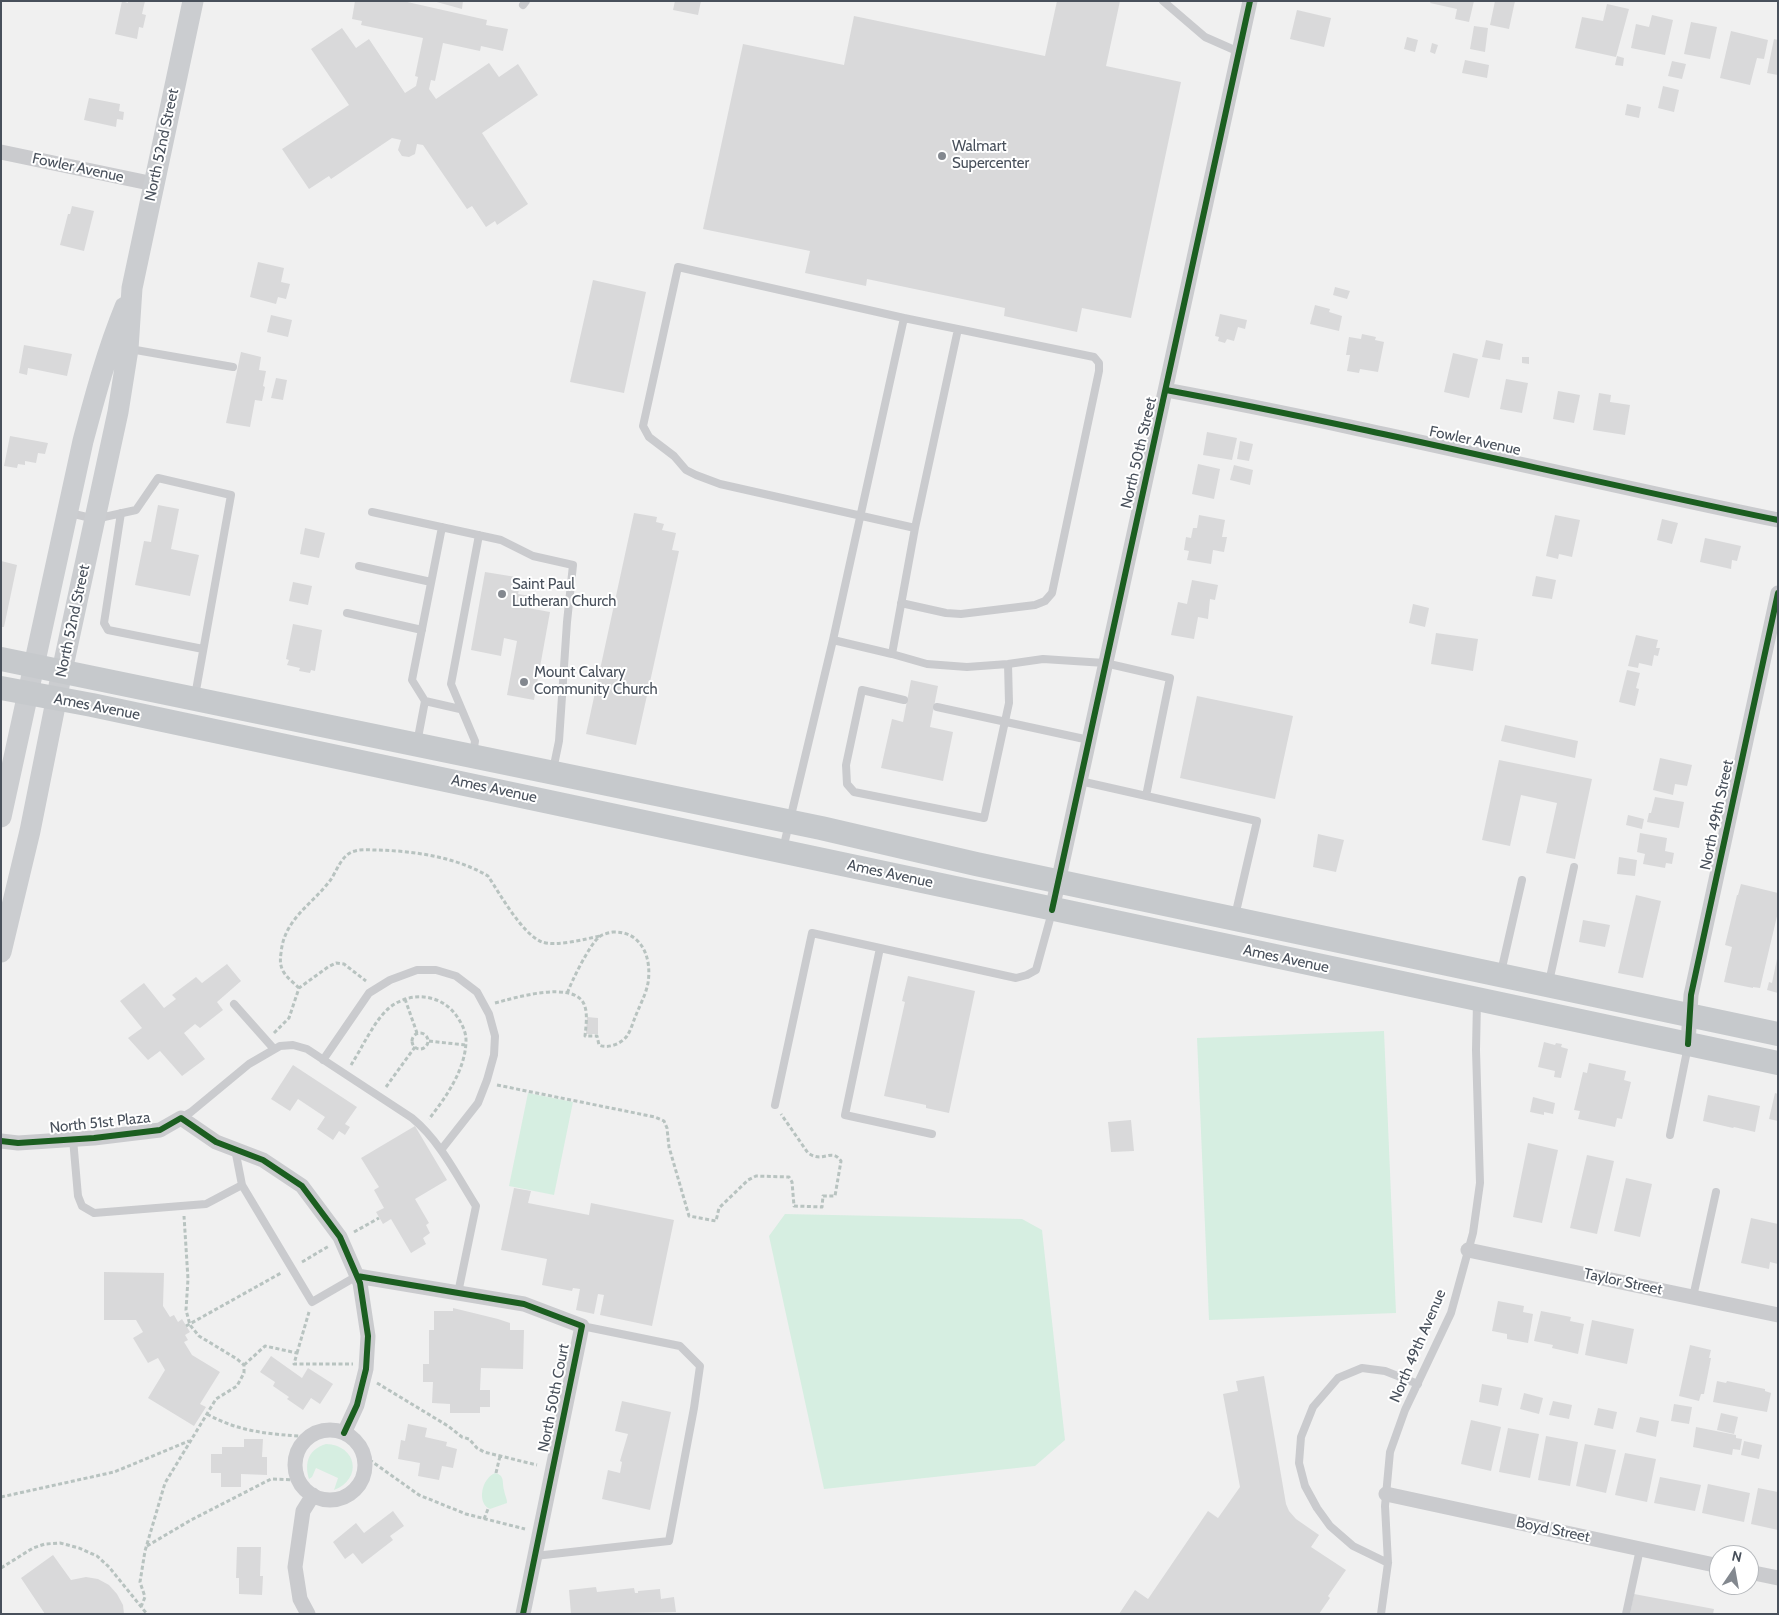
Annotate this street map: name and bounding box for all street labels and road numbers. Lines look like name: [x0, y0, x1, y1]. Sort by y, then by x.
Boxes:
street label: North 52nd Street: [141, 87, 183, 203]
street label: Fowler Avenue: [31, 150, 125, 186]
street label: North 50th Street: [1117, 396, 1161, 510]
street label: Fowler Avenue: [1428, 423, 1522, 459]
street label: North 52nd Street: [52, 563, 94, 679]
street label: Ames Avenue: [52, 690, 142, 724]
street label: North 49th Street: [1697, 758, 1737, 872]
street label: Ames Avenue: [449, 771, 539, 807]
street label: Ames Avenue: [845, 856, 935, 892]
street label: Ames Avenue: [1241, 941, 1331, 977]
street label: North 51st Plaza: [49, 1109, 151, 1137]
street label: Taylor Street: [1582, 1265, 1664, 1299]
street label: North 49th Avenue: [1386, 1287, 1450, 1405]
street label: North 50th Court: [535, 1342, 573, 1454]
street label: Boyd Street: [1515, 1513, 1591, 1547]

